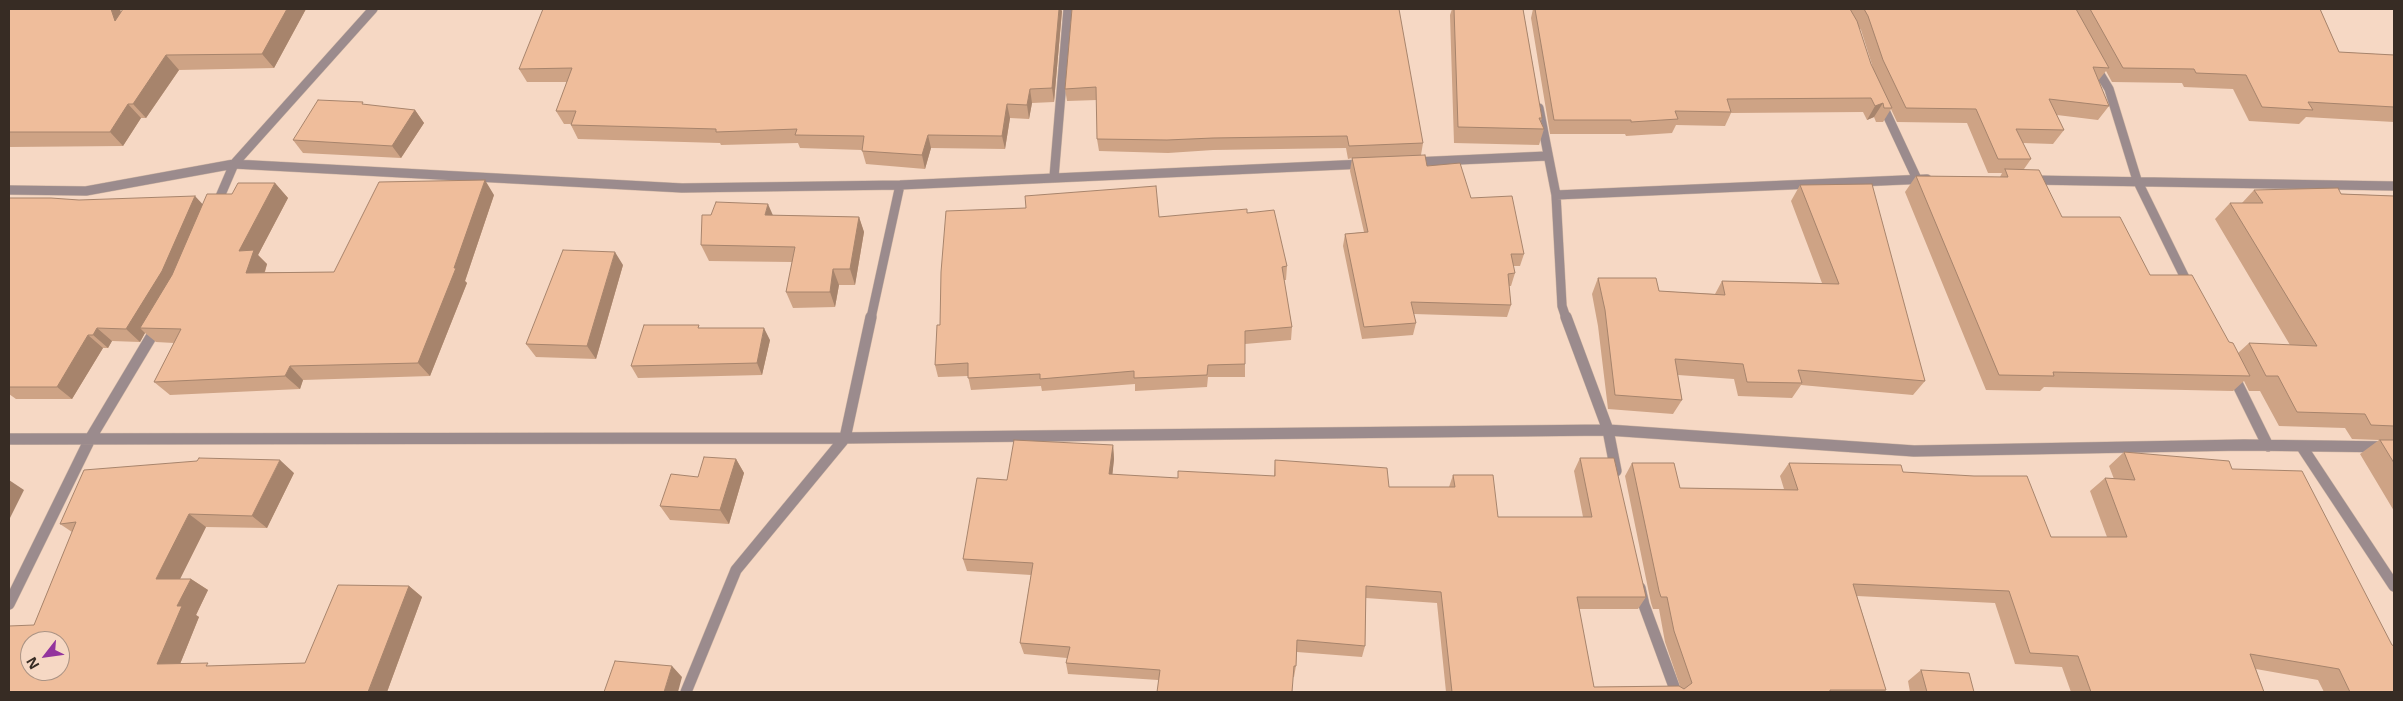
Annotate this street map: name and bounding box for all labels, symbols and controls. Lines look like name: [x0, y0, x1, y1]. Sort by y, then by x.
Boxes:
north arrow: [20, 631, 70, 681]
text: N: [21, 654, 44, 673]

